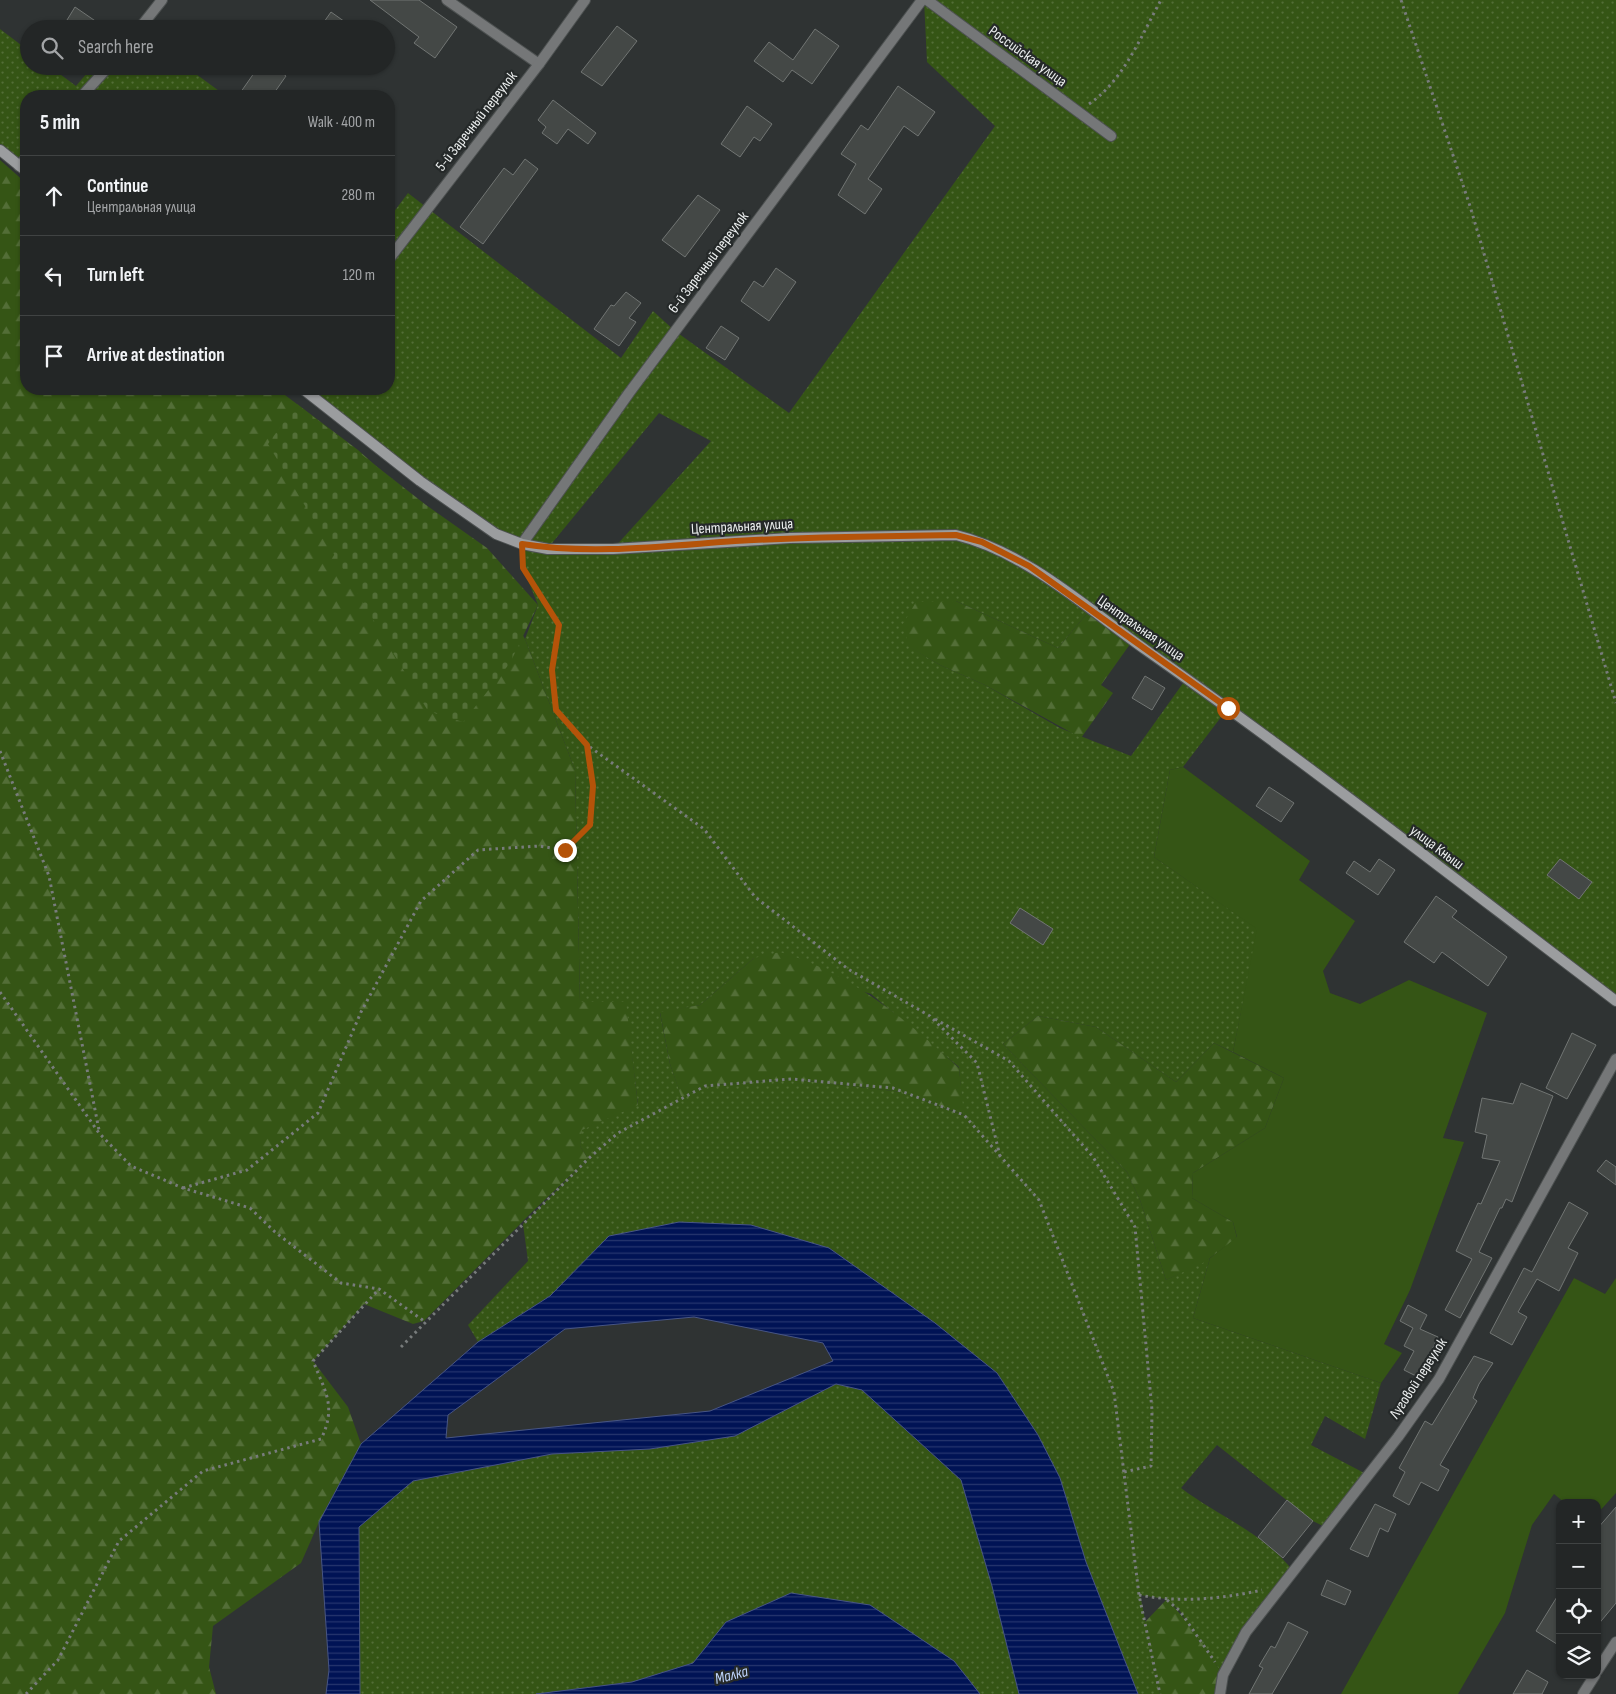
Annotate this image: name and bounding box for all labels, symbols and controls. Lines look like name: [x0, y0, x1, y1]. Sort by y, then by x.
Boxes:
search box: [20, 20, 395, 75]
street label: Российская улица: [985, 22, 1071, 91]
icon: search: [38, 34, 66, 62]
text: Search here: [78, 36, 154, 59]
street label: 5-й Заречный переулок: [431, 67, 522, 175]
text: 5 min: [40, 110, 80, 135]
text: Walk · 400 m: [308, 113, 375, 132]
text: Continue: [87, 175, 148, 198]
icon: ahead: [40, 182, 68, 210]
text: 280 m: [341, 186, 375, 205]
text: Центральная улица: [87, 198, 196, 217]
street label: 6-й Заречный переулок: [664, 207, 753, 317]
icon: left: [40, 262, 68, 290]
text: Turn left: [87, 264, 144, 287]
text: 120 m: [343, 266, 375, 285]
icon: arrive: [40, 342, 68, 370]
text: Arrive at destination: [87, 344, 225, 367]
street label: Центральная улица: [691, 514, 794, 539]
street label: Центральная улица: [1093, 591, 1188, 666]
route start: [1217, 697, 1240, 720]
street label: улица Кныш: [1406, 821, 1467, 874]
route end: [554, 839, 577, 862]
street label: Луговой переулок: [1385, 1334, 1452, 1423]
map controls: [1556, 1499, 1601, 1679]
button: +: [1556, 1499, 1601, 1544]
button: −: [1556, 1544, 1601, 1589]
button: locate: [1556, 1589, 1601, 1634]
button: layers: [1556, 1634, 1601, 1679]
water label: Малка: [713, 1662, 750, 1689]

